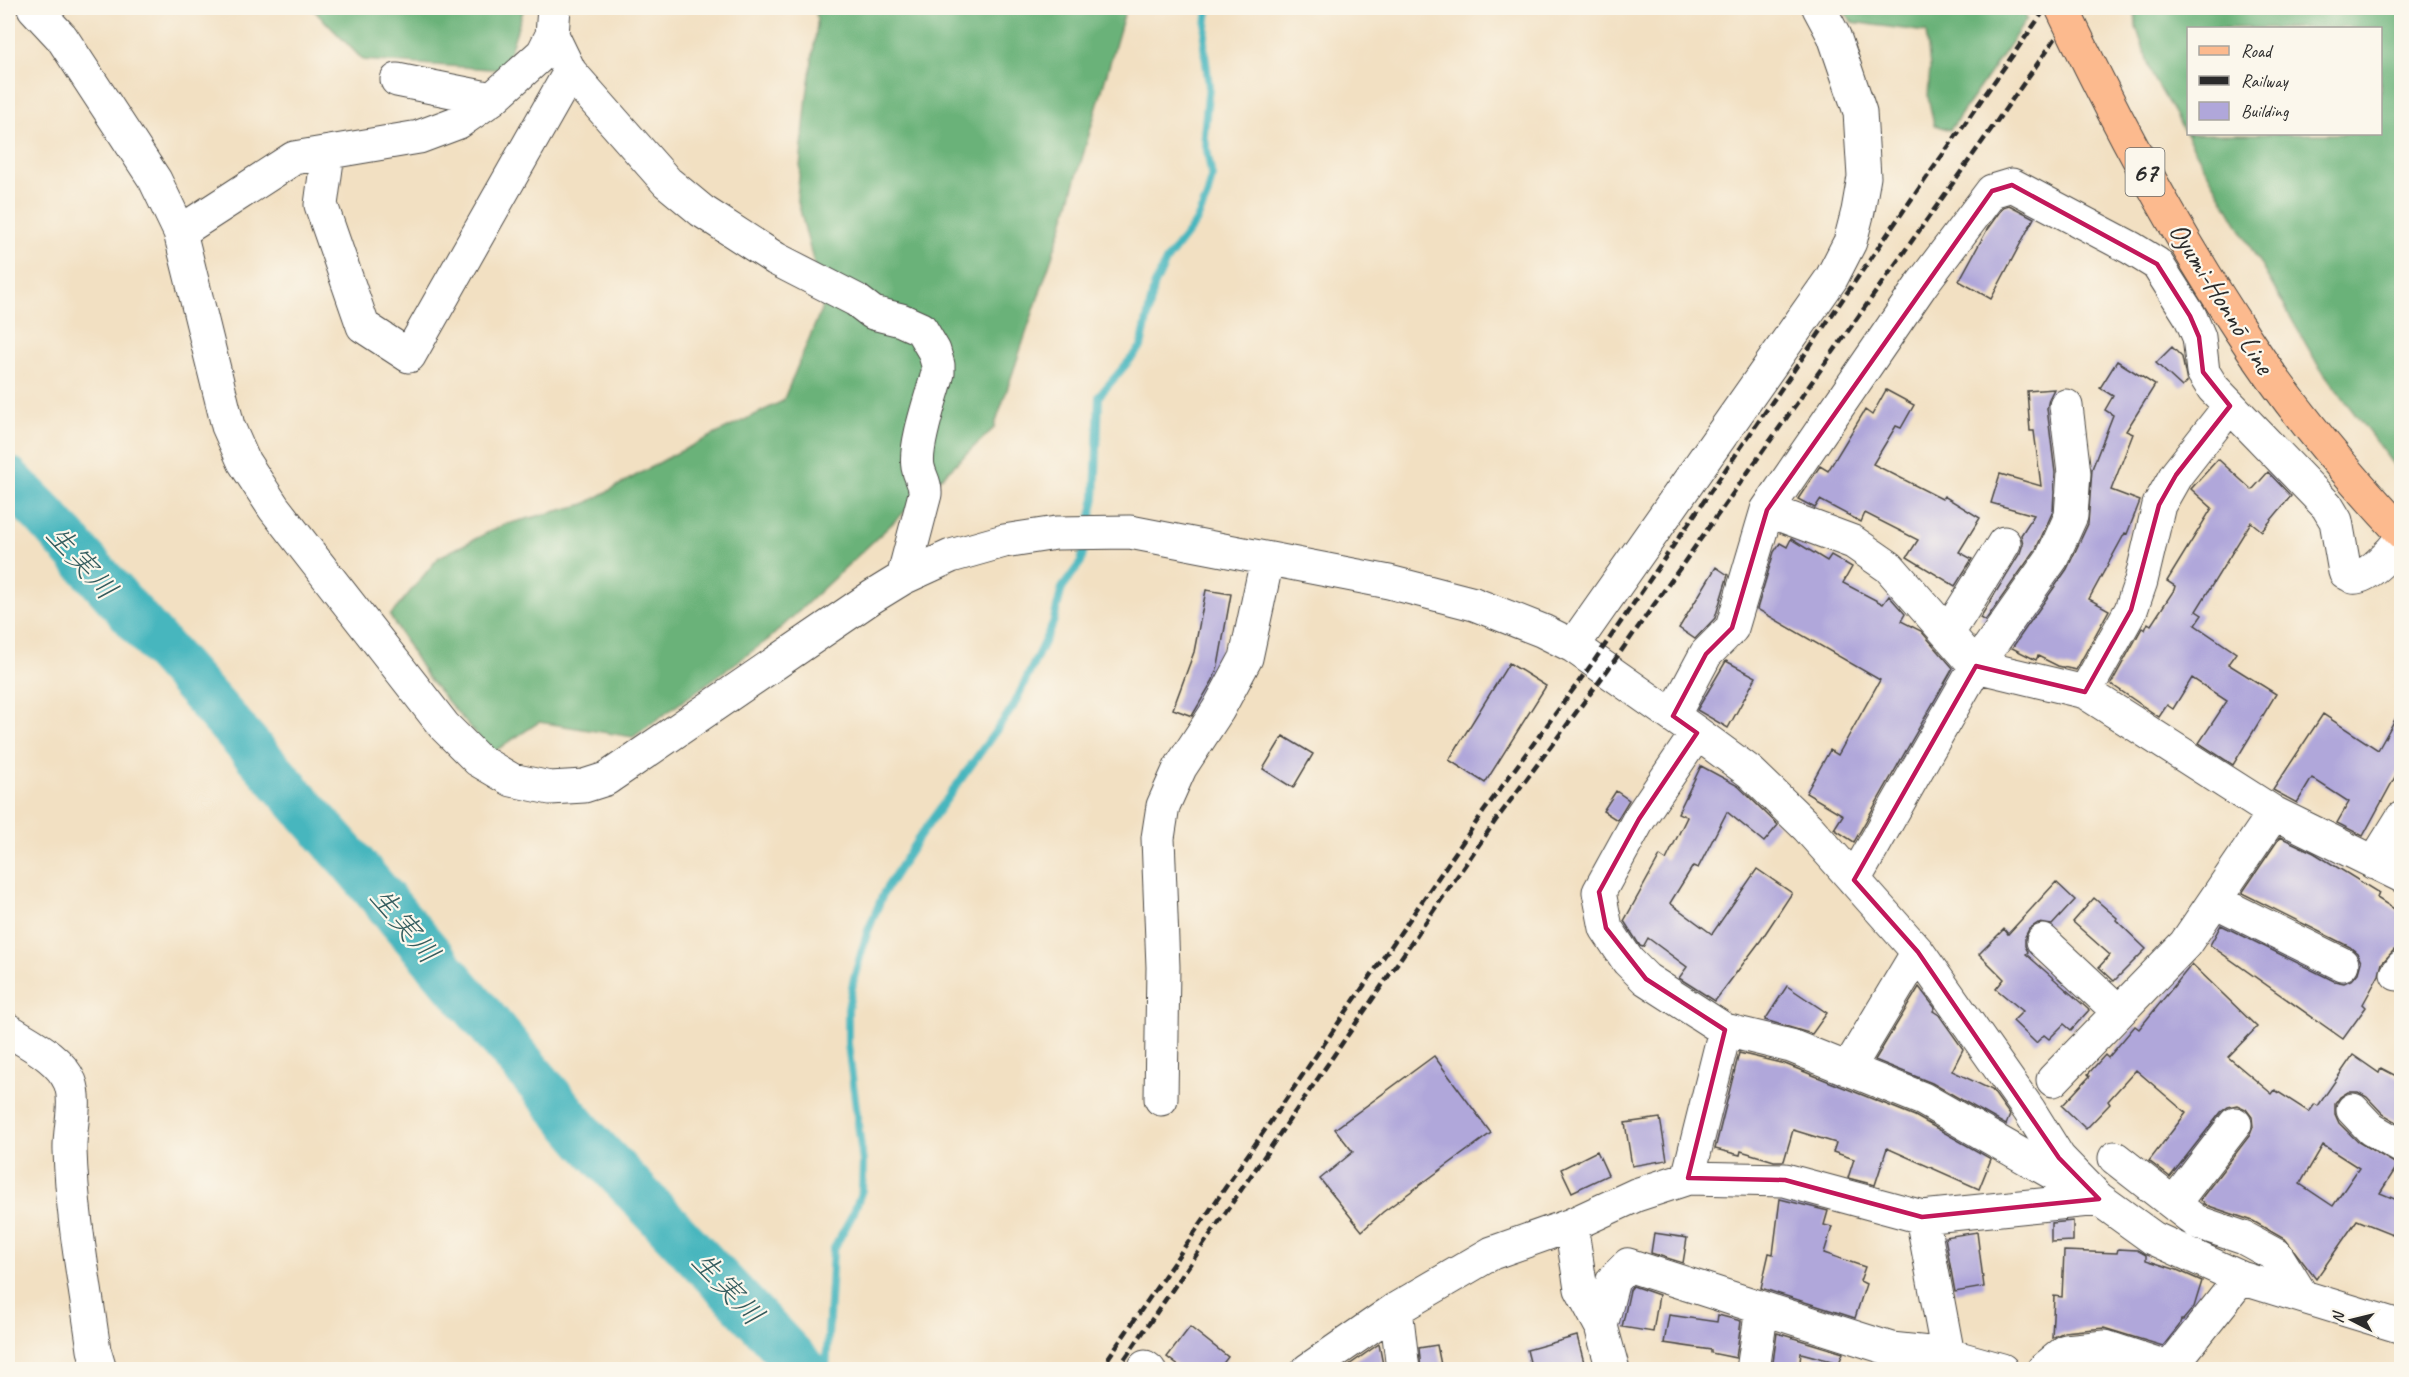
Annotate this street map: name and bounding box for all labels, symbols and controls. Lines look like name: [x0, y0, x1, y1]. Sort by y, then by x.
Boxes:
legend: [2187, 27, 2382, 135]
text: Road: [2241, 40, 2274, 62]
text: Railway: [2241, 70, 2289, 92]
text: Building: [2241, 100, 2290, 122]
road number: 67: [2126, 148, 2164, 196]
street label: Oyumi-Honnō Line: [2162, 216, 2283, 382]
water label: 生実川: [38, 516, 126, 608]
water label: 生実川: [362, 878, 448, 972]
water label: 生実川: [683, 1242, 773, 1334]
north arrow: [2322, 1290, 2382, 1350]
text: N: [2328, 1309, 2349, 1324]

